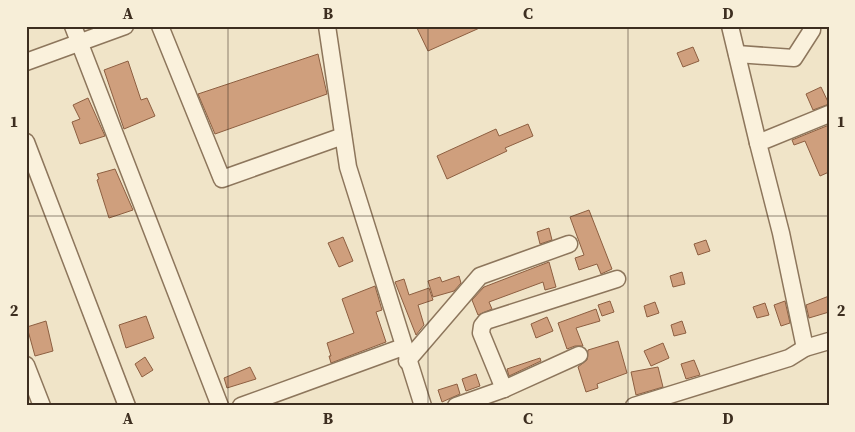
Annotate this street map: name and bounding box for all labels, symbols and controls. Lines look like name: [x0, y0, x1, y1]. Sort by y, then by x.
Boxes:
text: A: [123, 2, 134, 24]
text: B: [323, 2, 334, 24]
text: C: [523, 2, 533, 24]
text: D: [722, 2, 734, 24]
text: 1: [10, 110, 18, 132]
text: 1: [837, 110, 845, 132]
text: 2: [10, 299, 19, 321]
text: 2: [837, 299, 846, 321]
text: A: [123, 407, 134, 429]
text: B: [323, 407, 334, 429]
text: C: [523, 407, 533, 429]
text: D: [722, 407, 734, 429]

